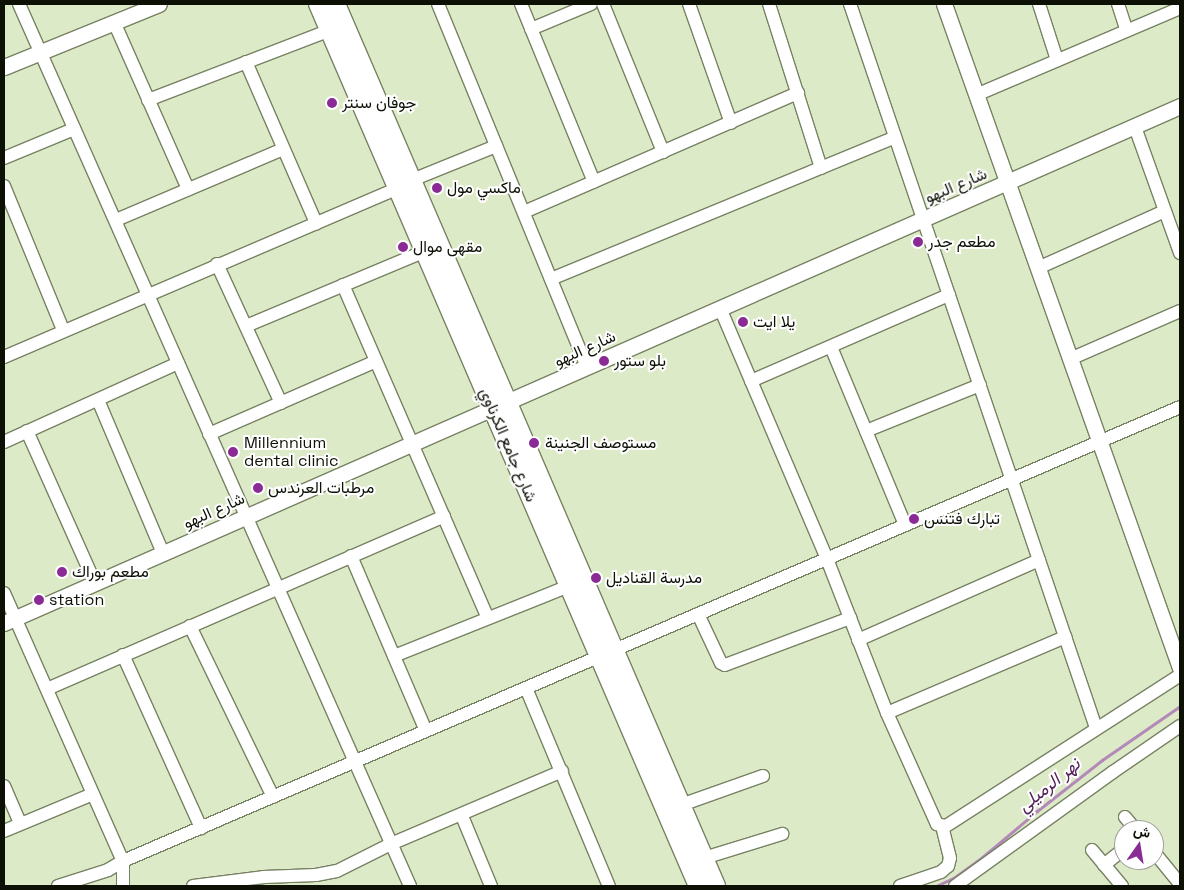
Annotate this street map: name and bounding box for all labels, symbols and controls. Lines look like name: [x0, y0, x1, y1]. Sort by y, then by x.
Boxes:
place label: جوفان سنتر: [342, 93, 416, 113]
marker: جوفان سنتر: [326, 97, 338, 109]
street label: شارع البهو: [922, 164, 990, 208]
place label: ماكسي مول: [447, 178, 521, 198]
marker: ماكسي مول: [431, 182, 443, 194]
place label: مطعم جدر: [928, 232, 995, 252]
marker: مطعم جدر: [912, 236, 924, 248]
place label: مقهى موال: [413, 237, 482, 257]
marker: مقهى موال: [397, 241, 409, 253]
place label: يلا ايت: [753, 312, 795, 332]
marker: يلا ايت: [737, 316, 749, 328]
street label: شارع البهو: [551, 327, 619, 371]
place label: بلو ستور: [614, 351, 666, 371]
marker: بلو ستور: [598, 355, 610, 367]
street label: شارع جامع الكرناوي: [475, 385, 541, 505]
place label: Millennium dental clinic: [244, 433, 339, 471]
place label: مستوصف الجنينة: [545, 433, 656, 453]
marker: مستوصف الجنينة: [527, 436, 541, 450]
marker: Millennium dental clinic: [226, 445, 240, 459]
place label: مرطبات العرندس: [268, 478, 374, 498]
marker: مرطبات العرندس: [252, 482, 264, 494]
street label: شارع البهو: [180, 489, 248, 533]
place label: تبارك فتنس: [924, 509, 1000, 529]
marker: تبارك فتنس: [908, 513, 920, 525]
place label: مطعم بوراك: [72, 562, 149, 582]
marker: مطعم بوراك: [56, 566, 68, 578]
place label: مدرسة القناديل: [606, 568, 702, 588]
marker: مدرسة القناديل: [590, 572, 602, 584]
place label: station: [49, 590, 104, 610]
marker: station: [33, 594, 45, 606]
water label: نهر الرميلي: [1013, 753, 1085, 817]
north arrow: [1114, 820, 1164, 870]
text: ش: [1132, 821, 1152, 842]

